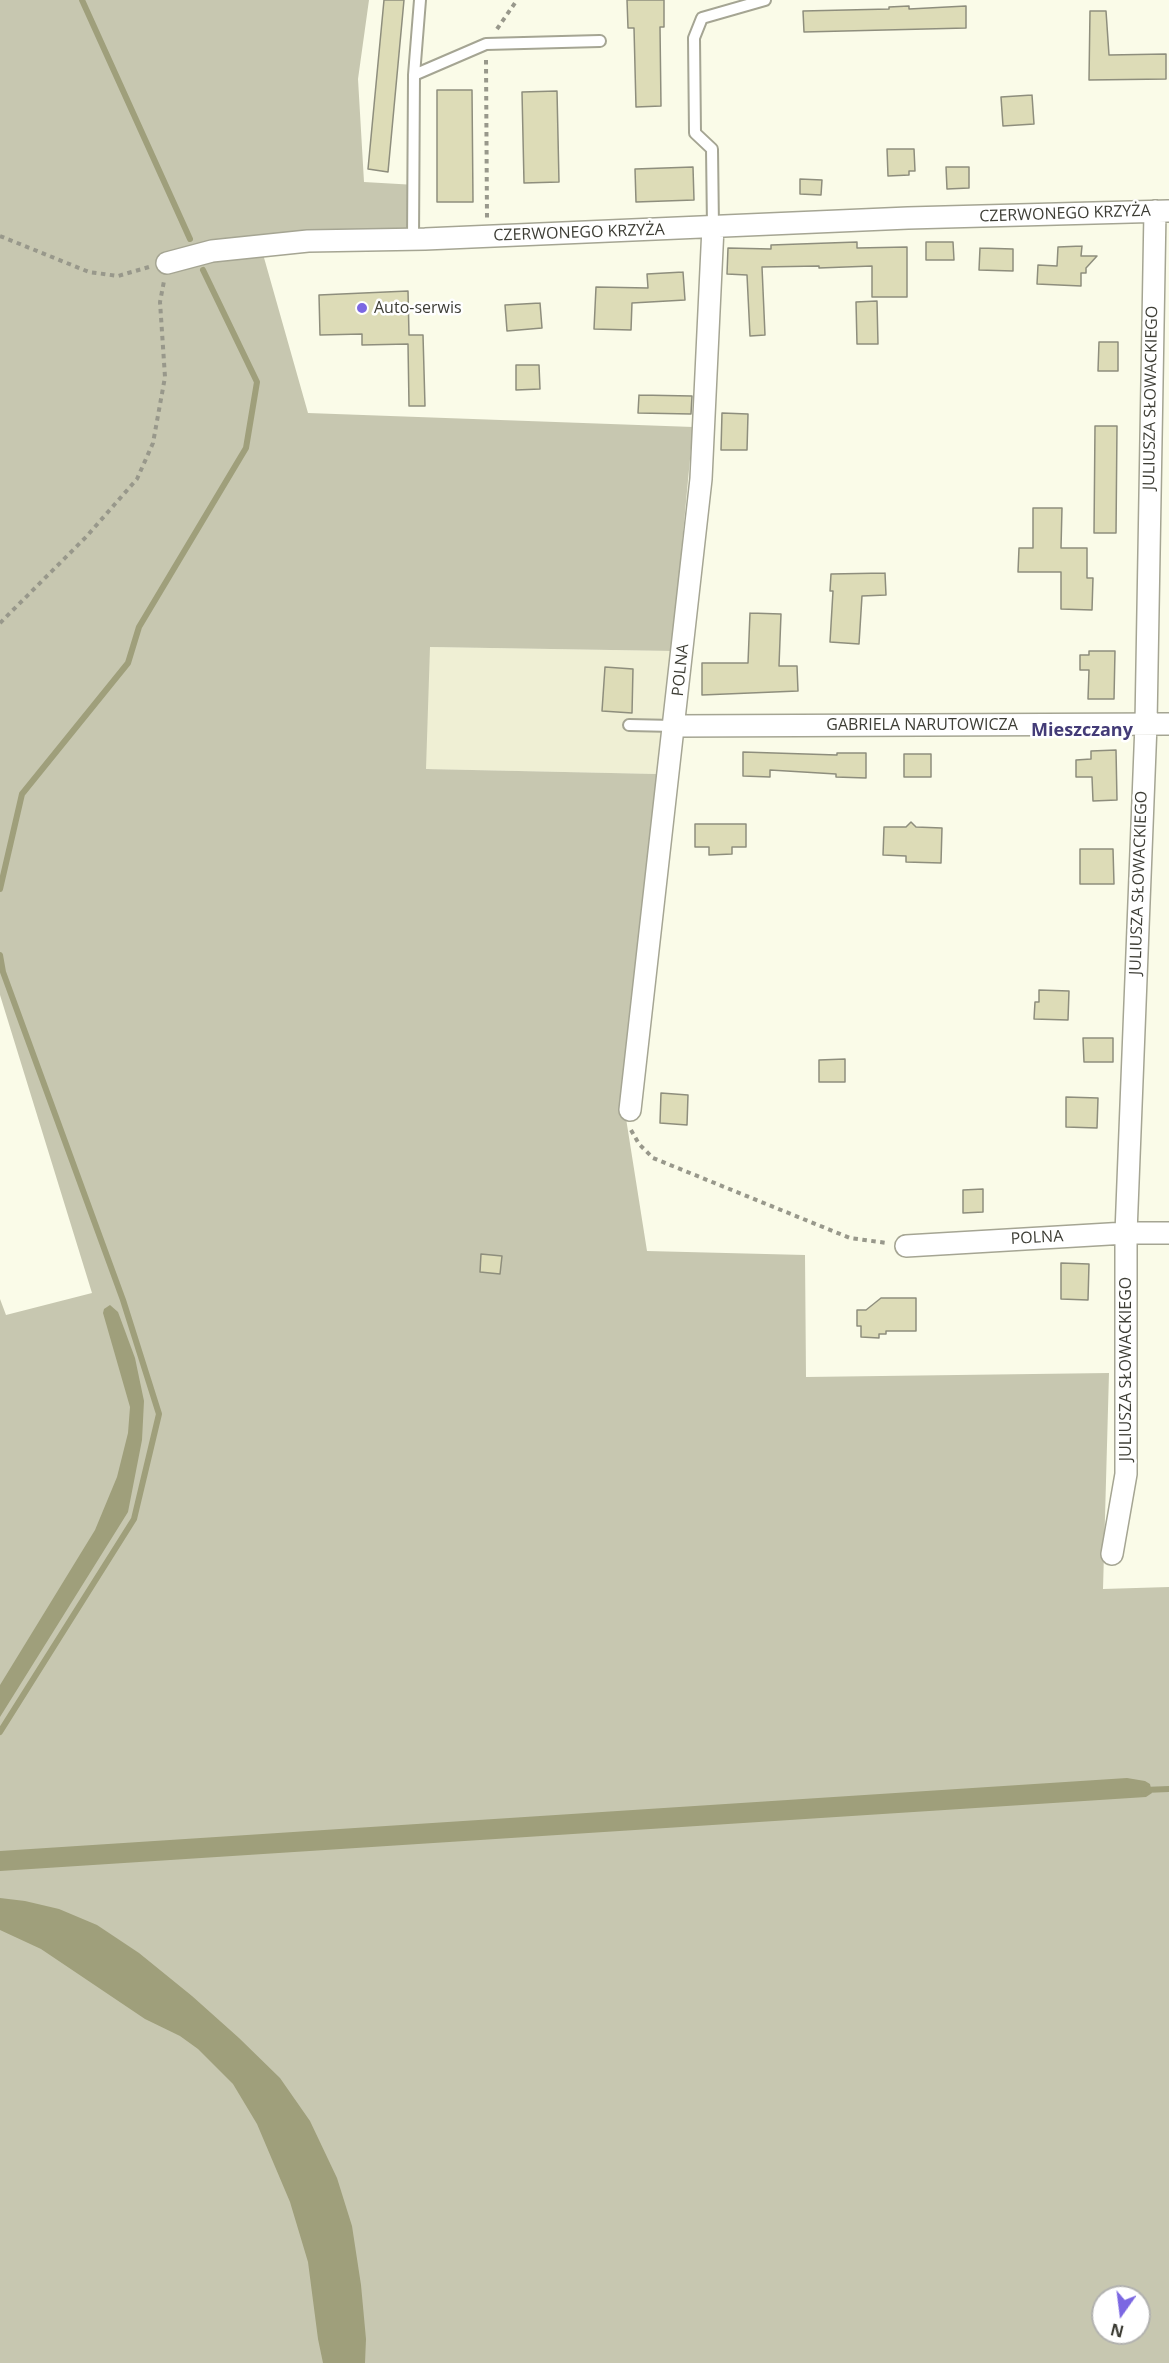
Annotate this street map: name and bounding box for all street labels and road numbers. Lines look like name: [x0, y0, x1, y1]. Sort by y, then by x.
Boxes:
street label: CZERWONEGO KRZYŻA: [979, 201, 1151, 227]
street label: CZERWONEGO KRZYŻA: [493, 220, 665, 246]
street label: JULIUSZA SŁOWACKIEGO: [1140, 306, 1162, 490]
street label: POLNA: [669, 643, 693, 697]
street label: GABRIELA NARUTOWICZA: [826, 715, 1018, 735]
street label: JULIUSZA SŁOWACKIEGO: [1126, 791, 1152, 975]
street label: POLNA: [1010, 1227, 1064, 1249]
street label: JULIUSZA SŁOWACKIEGO: [1116, 1277, 1136, 1461]

